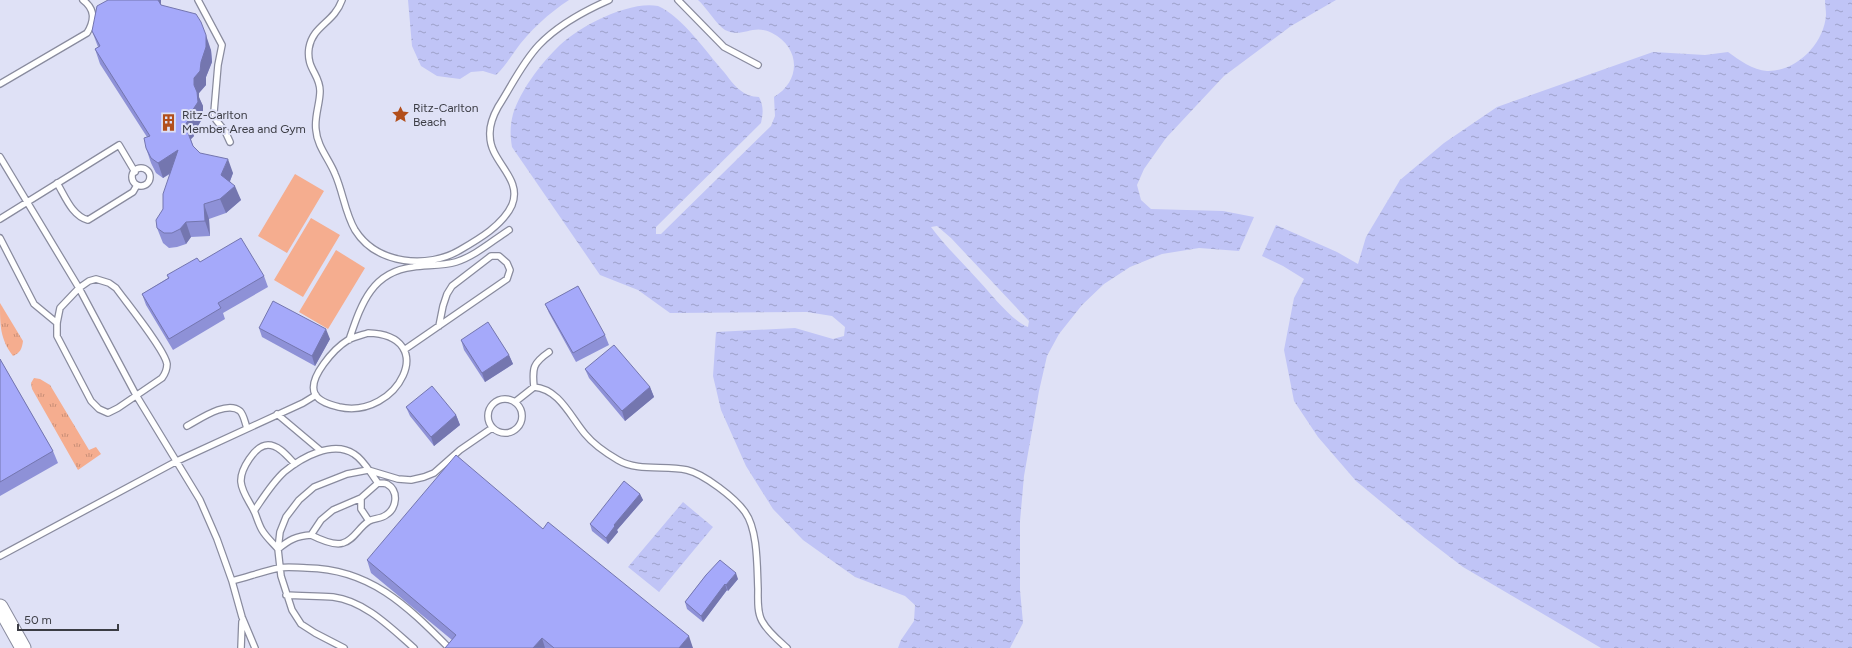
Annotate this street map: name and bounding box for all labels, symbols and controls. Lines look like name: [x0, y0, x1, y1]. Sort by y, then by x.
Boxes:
place label: Ritz-Carlton Beach: [413, 101, 479, 129]
place icon: Ritz-Carlton Beach: [390, 105, 410, 125]
place label: Ritz-Carlton Member Area and Gym: [182, 108, 306, 136]
building icon: Ritz-Carlton Member Area and Gym: [159, 112, 179, 132]
scale bar: [18, 606, 118, 632]
text: 50 m: [24, 613, 52, 627]

